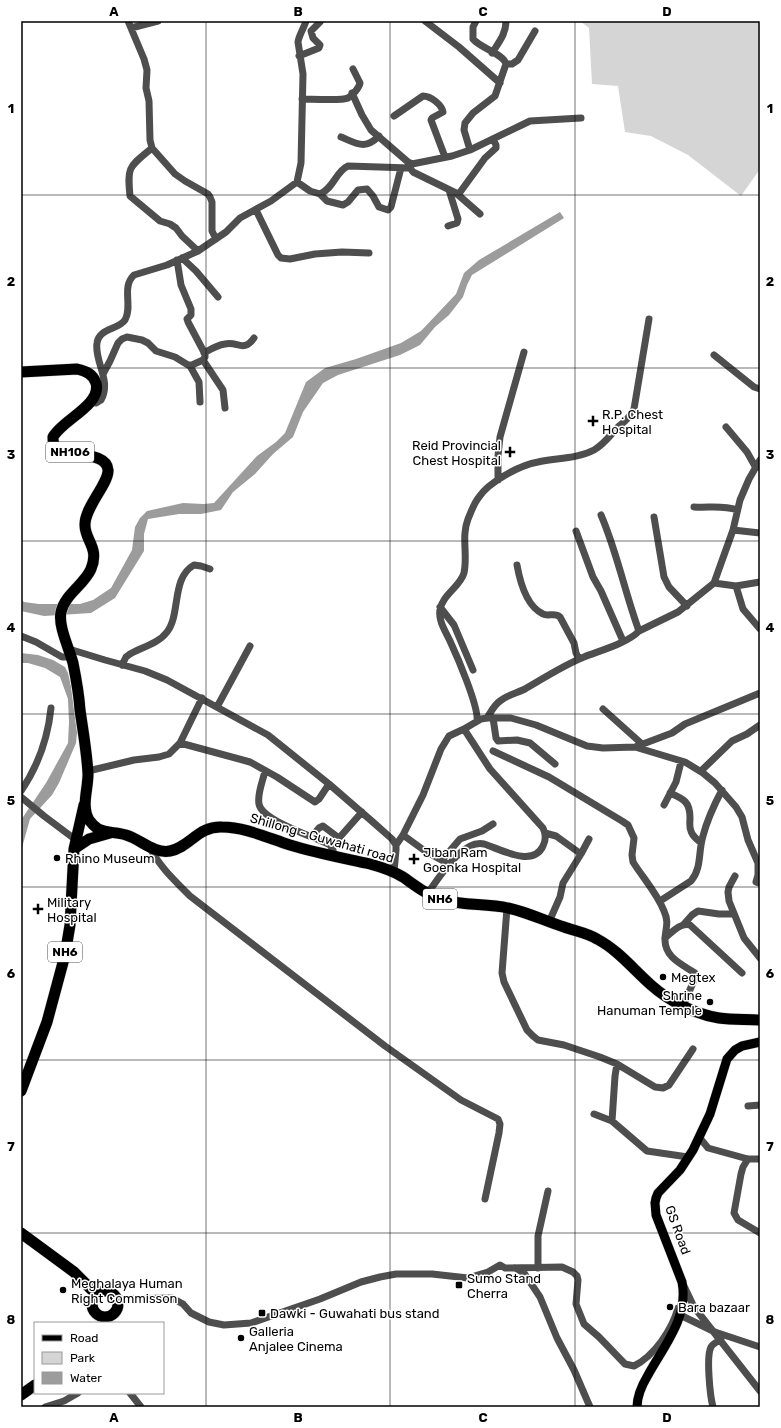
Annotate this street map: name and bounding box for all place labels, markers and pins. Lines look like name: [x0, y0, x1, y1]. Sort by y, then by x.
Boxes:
place label: R.P. Chest Hospital: [602, 407, 663, 437]
marker: R.P. Chest Hospital: [587, 415, 599, 427]
place label: Reid Provincial Chest Hospital: [412, 438, 501, 468]
marker: Reid Provincial Chest Hospital: [504, 446, 516, 458]
place label: Jiban Ram Goenka Hospital: [423, 845, 521, 875]
place label: Rhino Museum: [65, 851, 155, 866]
marker: Rhino Museum: [52, 853, 62, 863]
marker: Jiban Ram Goenka Hospital: [408, 853, 420, 865]
place label: Military Hospital: [47, 895, 97, 925]
marker: Military Hospital: [32, 903, 44, 915]
place label: Megtex: [671, 970, 716, 986]
marker: Megtex: [658, 972, 668, 982]
place label: Shrine Hanuman Temple: [597, 988, 702, 1018]
marker: Shrine Hanuman Temple: [705, 997, 715, 1007]
place label: Sumo Stand Cherra: [467, 1271, 541, 1301]
place label: Meghalaya Human Right Commisson: [71, 1276, 183, 1307]
marker: Sumo Stand Cherra: [454, 1280, 464, 1290]
marker: Meghalaya Human Right Commisson: [58, 1285, 68, 1295]
place label: Bara bazaar: [678, 1300, 750, 1315]
marker: Bara bazaar: [665, 1302, 675, 1312]
place label: Dawki - Guwahati bus stand: [270, 1306, 439, 1321]
marker: Dawki - Guwahati bus stand: [257, 1308, 267, 1318]
place label: Galleria Anjalee Cinema: [249, 1324, 343, 1354]
marker: Galleria Anjalee Cinema: [236, 1333, 246, 1343]

